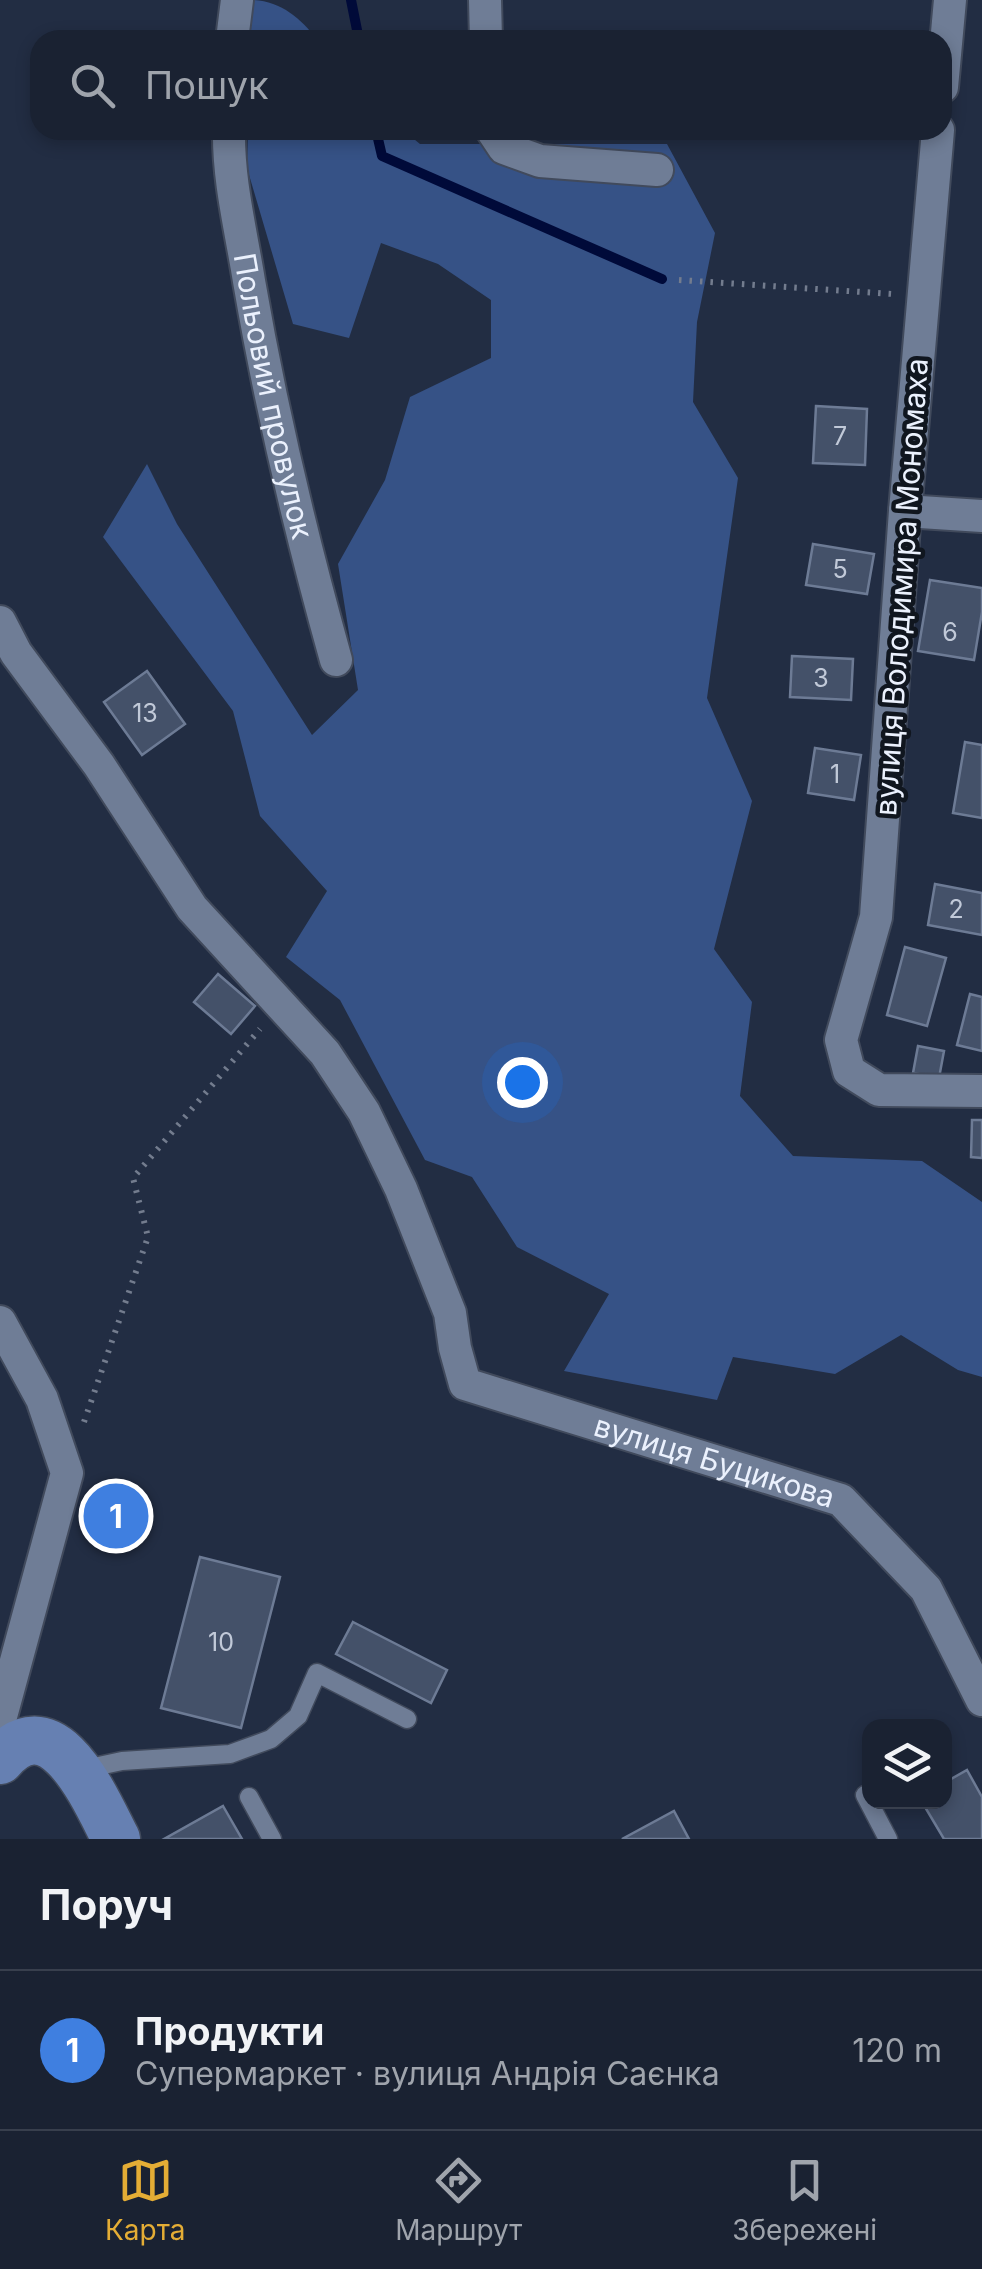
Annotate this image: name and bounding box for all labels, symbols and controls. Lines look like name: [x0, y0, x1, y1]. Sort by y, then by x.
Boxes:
search box: [30, 30, 952, 140]
icon: search: [65, 58, 120, 113]
text: Пошук: [145, 62, 269, 108]
street label: Польовий провулок: [227, 250, 321, 543]
street label: вулиця Володимира Мономаха: [867, 357, 935, 817]
house number: 7: [833, 421, 847, 451]
house number: 5: [832, 554, 848, 584]
house number: 6: [942, 617, 958, 647]
house number: 3: [813, 663, 829, 693]
house number: 13: [132, 698, 158, 728]
house number: 1: [830, 759, 840, 789]
house number: 2: [948, 894, 964, 924]
your location: [497, 1057, 548, 1108]
street label: вулиця Буцикова: [590, 1407, 839, 1515]
pin: 1: [84, 1478, 148, 1554]
house number: 10: [208, 1627, 234, 1657]
map controls: [862, 1719, 952, 1809]
button: layers: [862, 1719, 952, 1809]
text: Поруч: [40, 1879, 173, 1930]
text: Продукти: [135, 2008, 324, 2054]
text: 1: [66, 2031, 79, 2070]
text: 120 m: [852, 2031, 942, 2070]
text: Супермаркет · вулиця Андрія Саєнка: [135, 2054, 720, 2093]
tab: Карта: [105, 2153, 185, 2247]
tab: Маршрут: [395, 2153, 522, 2247]
tab: Збережені: [732, 2153, 877, 2247]

